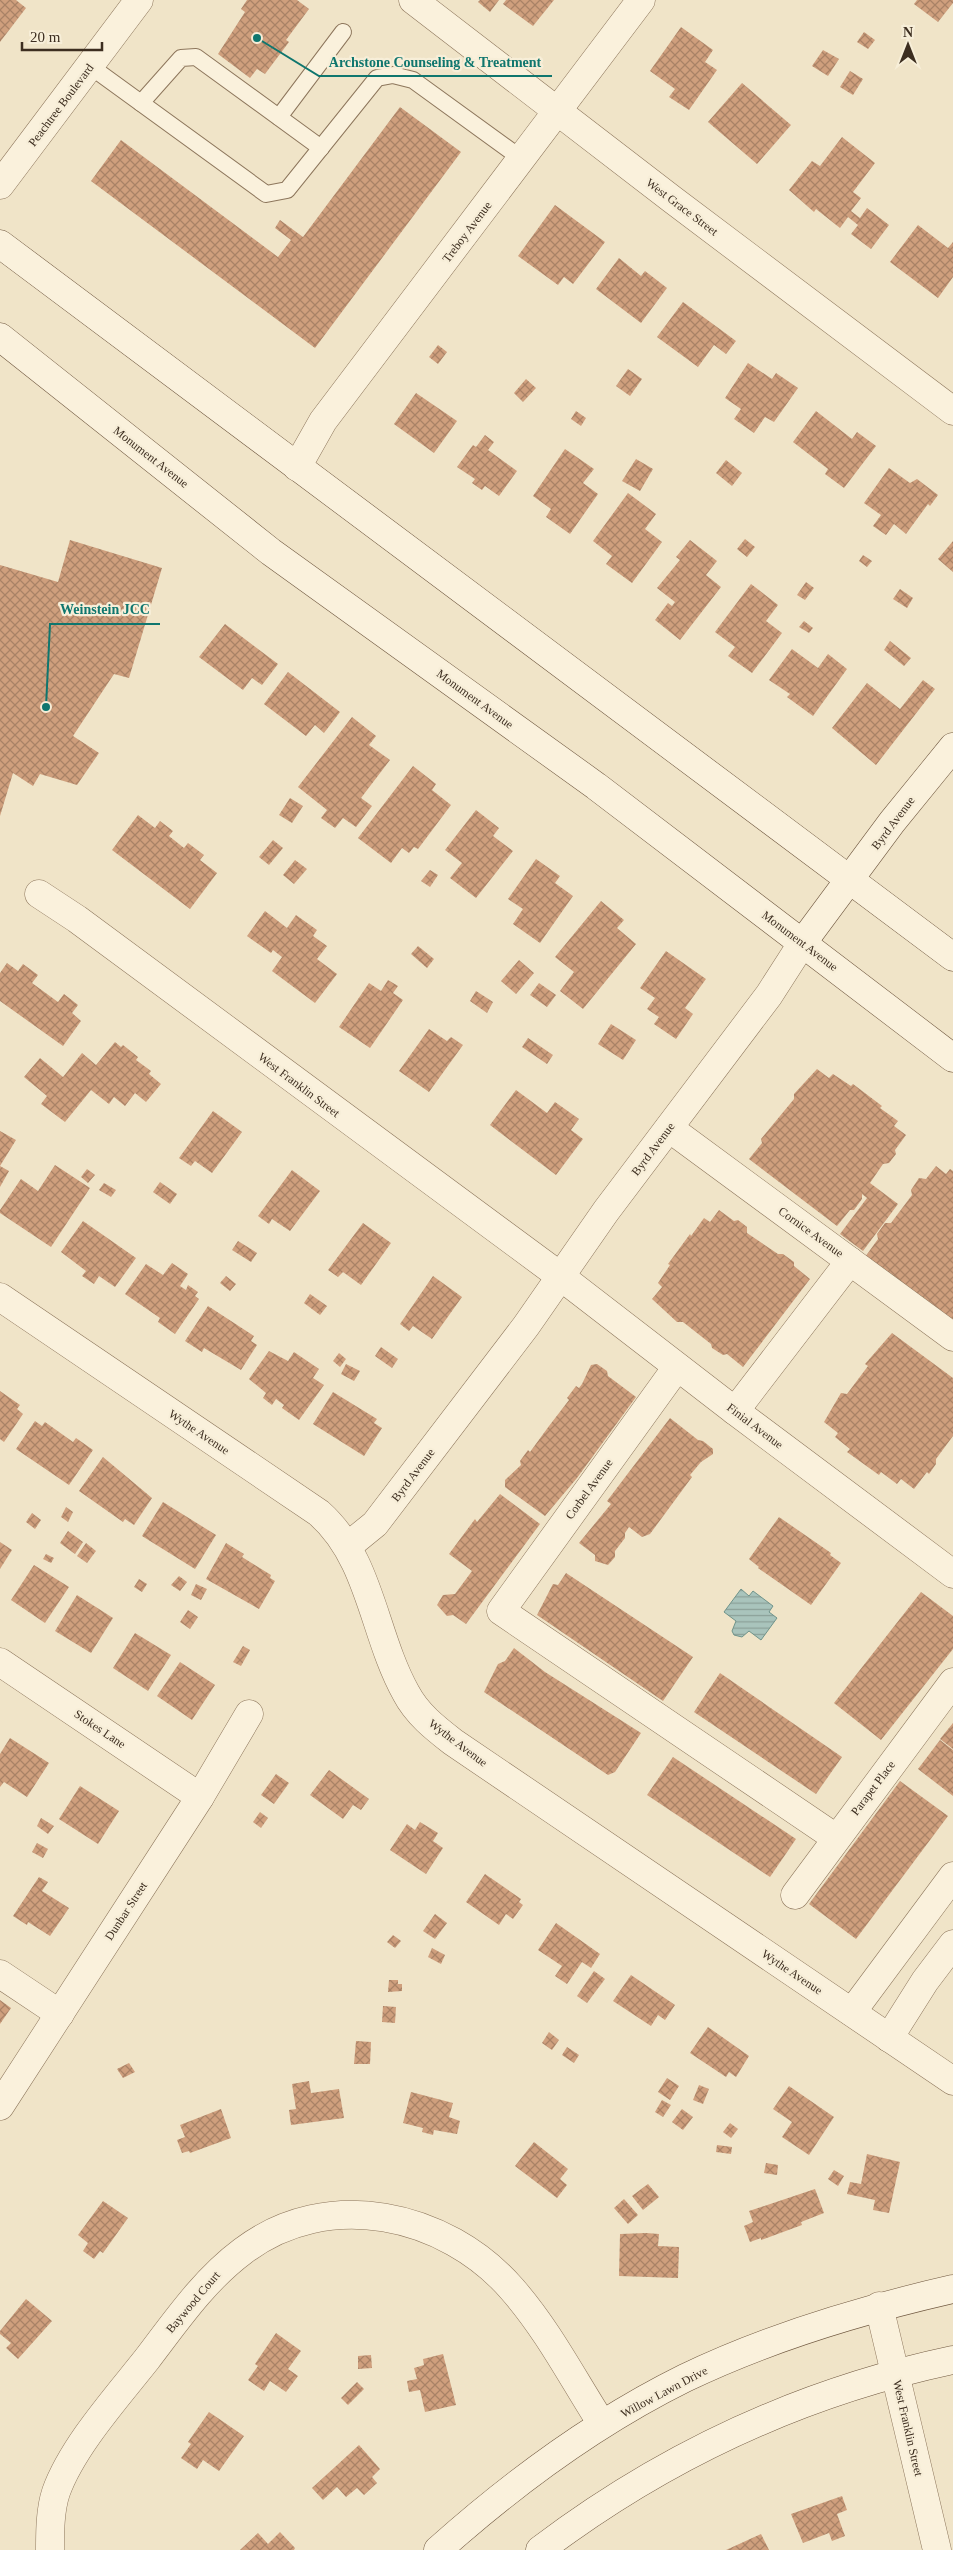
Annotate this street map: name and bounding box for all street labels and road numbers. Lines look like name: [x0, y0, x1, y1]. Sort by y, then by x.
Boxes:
street label: Peachtree Boulevard: [25, 61, 97, 149]
street label: West Grace Street: [643, 175, 721, 239]
street label: Treboy Avenue: [439, 199, 495, 265]
street label: Monument Avenue: [111, 423, 191, 491]
street label: Monument Avenue: [434, 666, 516, 732]
street label: Byrd Avenue: [869, 794, 917, 852]
street label: Monument Avenue: [759, 908, 841, 974]
street label: West Franklin Street: [256, 1050, 343, 1121]
street label: Byrd Avenue: [629, 1120, 677, 1178]
street label: Cornice Avenue: [776, 1204, 846, 1260]
street label: Finial Avenue: [724, 1400, 786, 1452]
street label: Wythe Avenue: [166, 1407, 232, 1457]
street label: Byrd Avenue: [389, 1446, 437, 1504]
street label: Corbel Avenue: [562, 1456, 616, 1522]
street label: Stokes Lane: [72, 1707, 128, 1751]
street label: Wythe Avenue: [426, 1716, 490, 1770]
street label: Parapet Place: [848, 1758, 898, 1818]
street label: Dunbar Street: [102, 1879, 150, 1943]
street label: Wythe Avenue: [759, 1947, 825, 1997]
street label: Baywood Court: [163, 2268, 223, 2336]
street label: Willow Lawn Drive: [618, 2363, 710, 2421]
street label: West Franklin Street: [890, 2379, 926, 2478]

